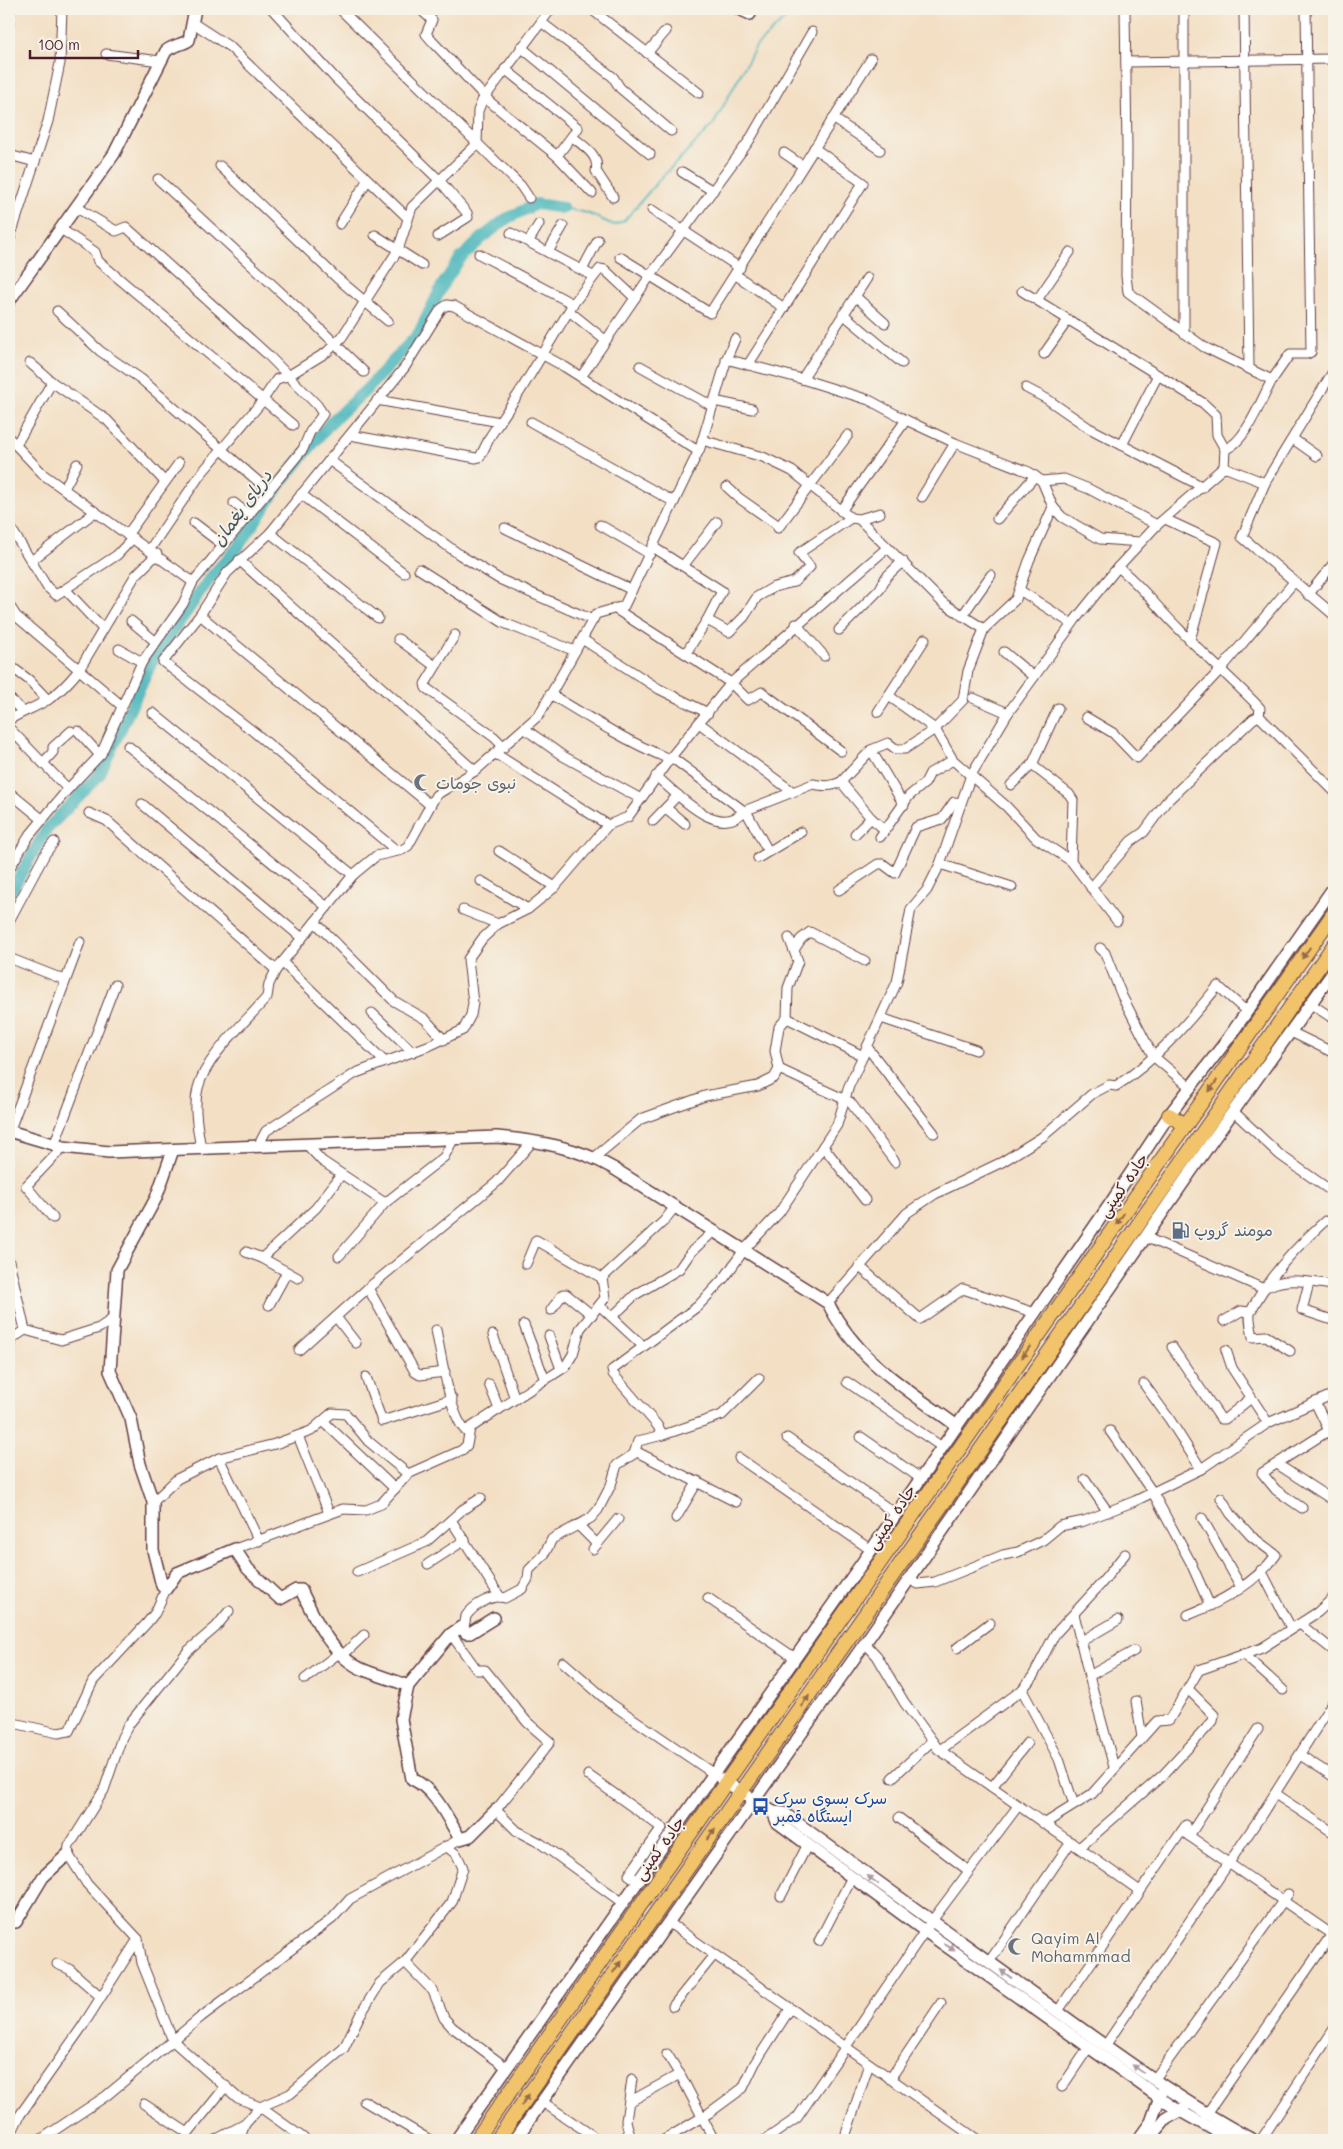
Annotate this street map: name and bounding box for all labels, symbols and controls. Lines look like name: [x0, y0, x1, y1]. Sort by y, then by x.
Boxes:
scale bar: [30, 28, 138, 60]
text: 100 m: [38, 34, 80, 54]
water label: دریای پغمان: [205, 464, 278, 551]
place label: نبوی جومات: [436, 772, 516, 794]
mosque icon: نبوی جومات: [412, 773, 432, 793]
one-way arrow: [1301, 946, 1311, 960]
one-way arrow: [1208, 1079, 1218, 1093]
street label: جاده کمپنی: [1093, 1148, 1153, 1222]
one-way arrow: [1115, 1212, 1125, 1226]
place label: مومند گروپ: [1194, 1219, 1273, 1241]
fuel station icon: مومند گروپ: [1170, 1220, 1190, 1240]
one-way arrow: [1021, 1345, 1031, 1359]
street label: جاده کمپنی: [861, 1480, 921, 1554]
one-way arrow: [800, 1694, 810, 1708]
place label: سرک بسوی سرک ایستگاه قمبر: [772, 1787, 887, 1826]
bus stop icon: سرک بسوی سرک ایستگاه قمبر: [750, 1797, 770, 1817]
street label: جاده کمپنی: [628, 1812, 690, 1884]
one-way arrow: [706, 1827, 716, 1841]
one-way arrow: [867, 1874, 880, 1885]
place label: Qayim Al Mohammmad: [1031, 1927, 1131, 1966]
mosque icon: Qayim Al Mohammmad: [1007, 1937, 1027, 1957]
one-way arrow: [942, 1942, 956, 1952]
one-way arrow: [613, 1960, 622, 1973]
one-way arrow: [999, 1969, 1012, 1979]
one-way arrow: [1131, 2064, 1144, 2074]
one-way arrow: [520, 2093, 530, 2107]

